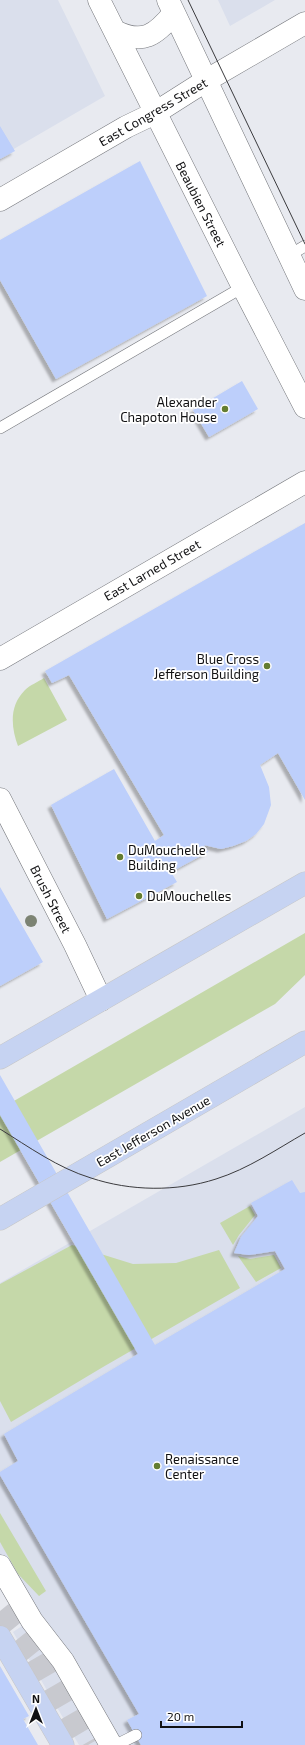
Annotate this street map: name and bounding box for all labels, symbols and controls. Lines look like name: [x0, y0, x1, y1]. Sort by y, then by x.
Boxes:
street label: East Congress Street: [96, 74, 210, 150]
street label: Beaubien Street: [173, 159, 229, 249]
place label: Alexander Chapoton House: [120, 394, 217, 425]
marker: Alexander Chapoton House: [220, 404, 230, 414]
street label: East Larned Street: [101, 536, 203, 604]
place label: Blue Cross Jefferson Building: [154, 651, 259, 682]
marker: Blue Cross Jefferson Building: [262, 661, 272, 671]
place label: DuMouchelle Building: [128, 842, 206, 873]
marker: DuMouchelle Building: [115, 852, 125, 862]
street label: Brush Street: [27, 862, 75, 936]
place label: DuMouchelles: [147, 888, 231, 904]
marker: DuMouchelles: [134, 891, 144, 901]
street label: East Jefferson Avenue: [93, 1092, 213, 1170]
place label: Renaissance Center: [165, 1451, 239, 1482]
marker: Renaissance Center: [152, 1461, 162, 1471]
north arrow: [16, 1689, 56, 1729]
text: N: [32, 1692, 40, 1705]
scale bar: [161, 1703, 242, 1729]
text: 20 m: [167, 1709, 194, 1723]

